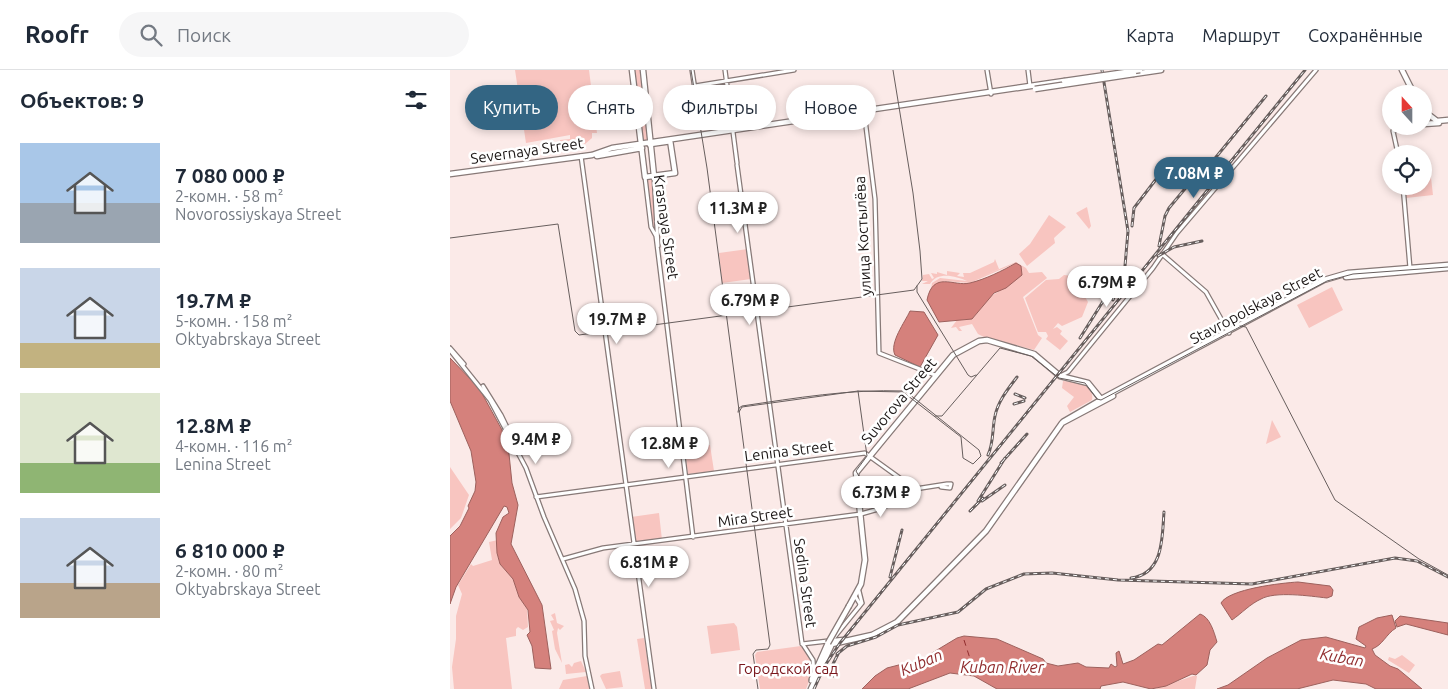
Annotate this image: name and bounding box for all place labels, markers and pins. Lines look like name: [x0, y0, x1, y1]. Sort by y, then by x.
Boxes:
pin: 7.08M ₽: [1148, 156, 1240, 199]
pin: 11.3M ₽: [692, 191, 784, 234]
pin: 6.79M ₽: [1061, 266, 1153, 308]
pin: 6.79M ₽: [704, 284, 796, 326]
pin: 19.7M ₽: [571, 302, 663, 345]
pin: 9.4M ₽: [495, 422, 577, 465]
pin: 12.8M ₽: [623, 426, 715, 469]
pin: 6.73M ₽: [835, 476, 927, 518]
pin: 6.81M ₽: [603, 546, 695, 588]

